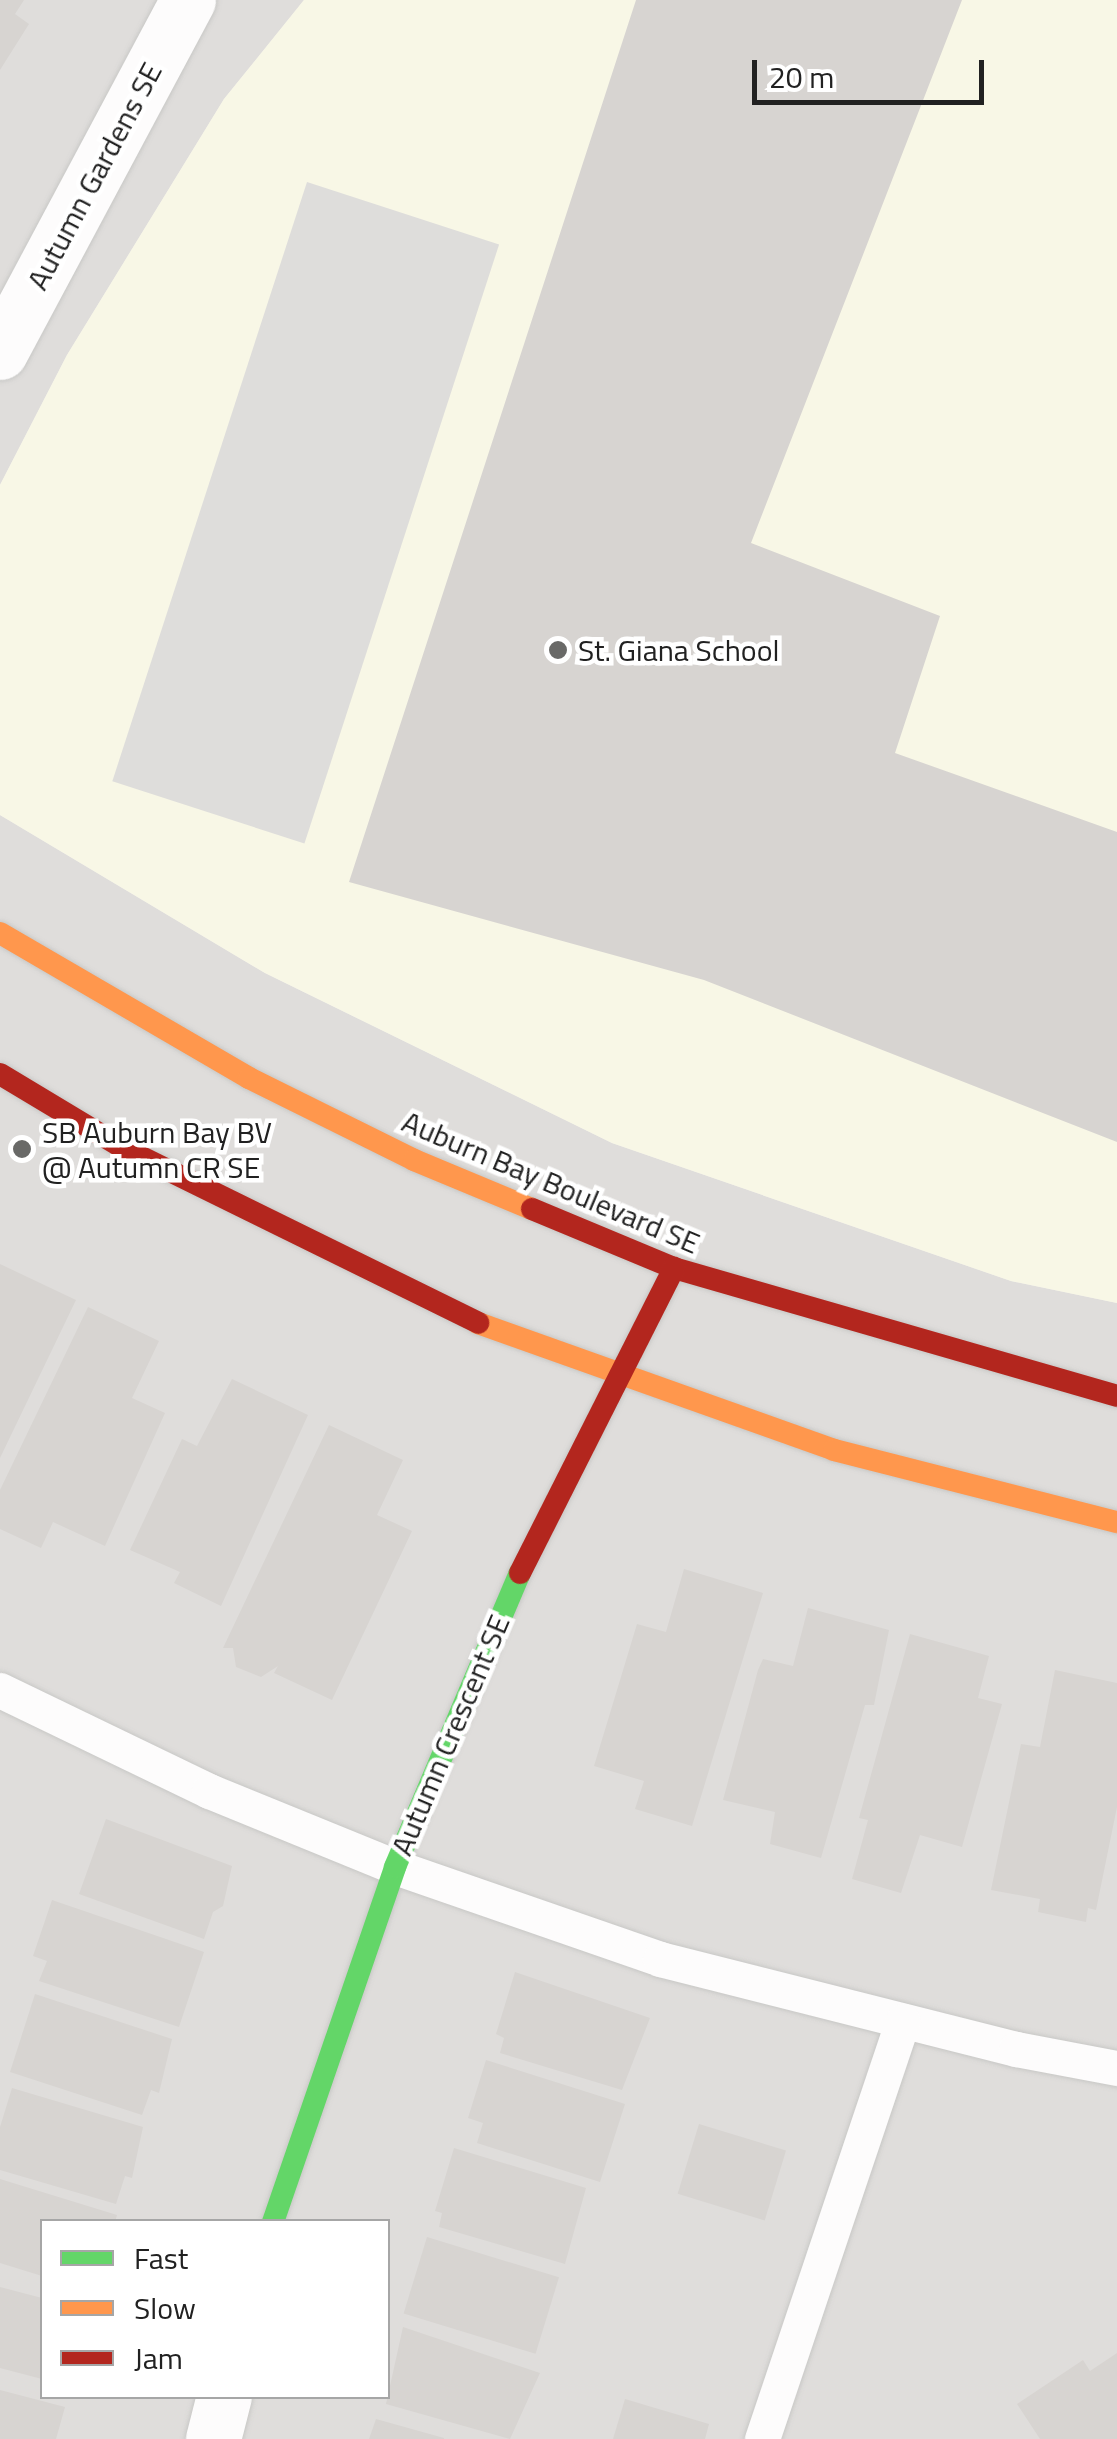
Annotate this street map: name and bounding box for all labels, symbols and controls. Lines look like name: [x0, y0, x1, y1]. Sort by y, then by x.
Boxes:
scale bar: [757, 40, 990, 102]
text: 20 m: [769, 54, 834, 100]
street label: Autumn Gardens SE: [19, 56, 169, 296]
place label: St. Giana School: [578, 632, 779, 668]
marker: St. Giana School: [547, 639, 569, 661]
street label: Auburn Bay Boulevard SE: [397, 1103, 705, 1261]
place label: SB Auburn Bay BV @ Autumn CR SE: [42, 1114, 272, 1184]
marker: SB Auburn Bay BV @ Autumn CR SE: [11, 1138, 33, 1160]
street label: Autumn Crescent SE: [383, 1609, 517, 1861]
legend: [40, 2219, 390, 2399]
text: Fast: [134, 2235, 188, 2281]
text: Slow: [134, 2285, 196, 2331]
text: Jam: [134, 2335, 183, 2381]

